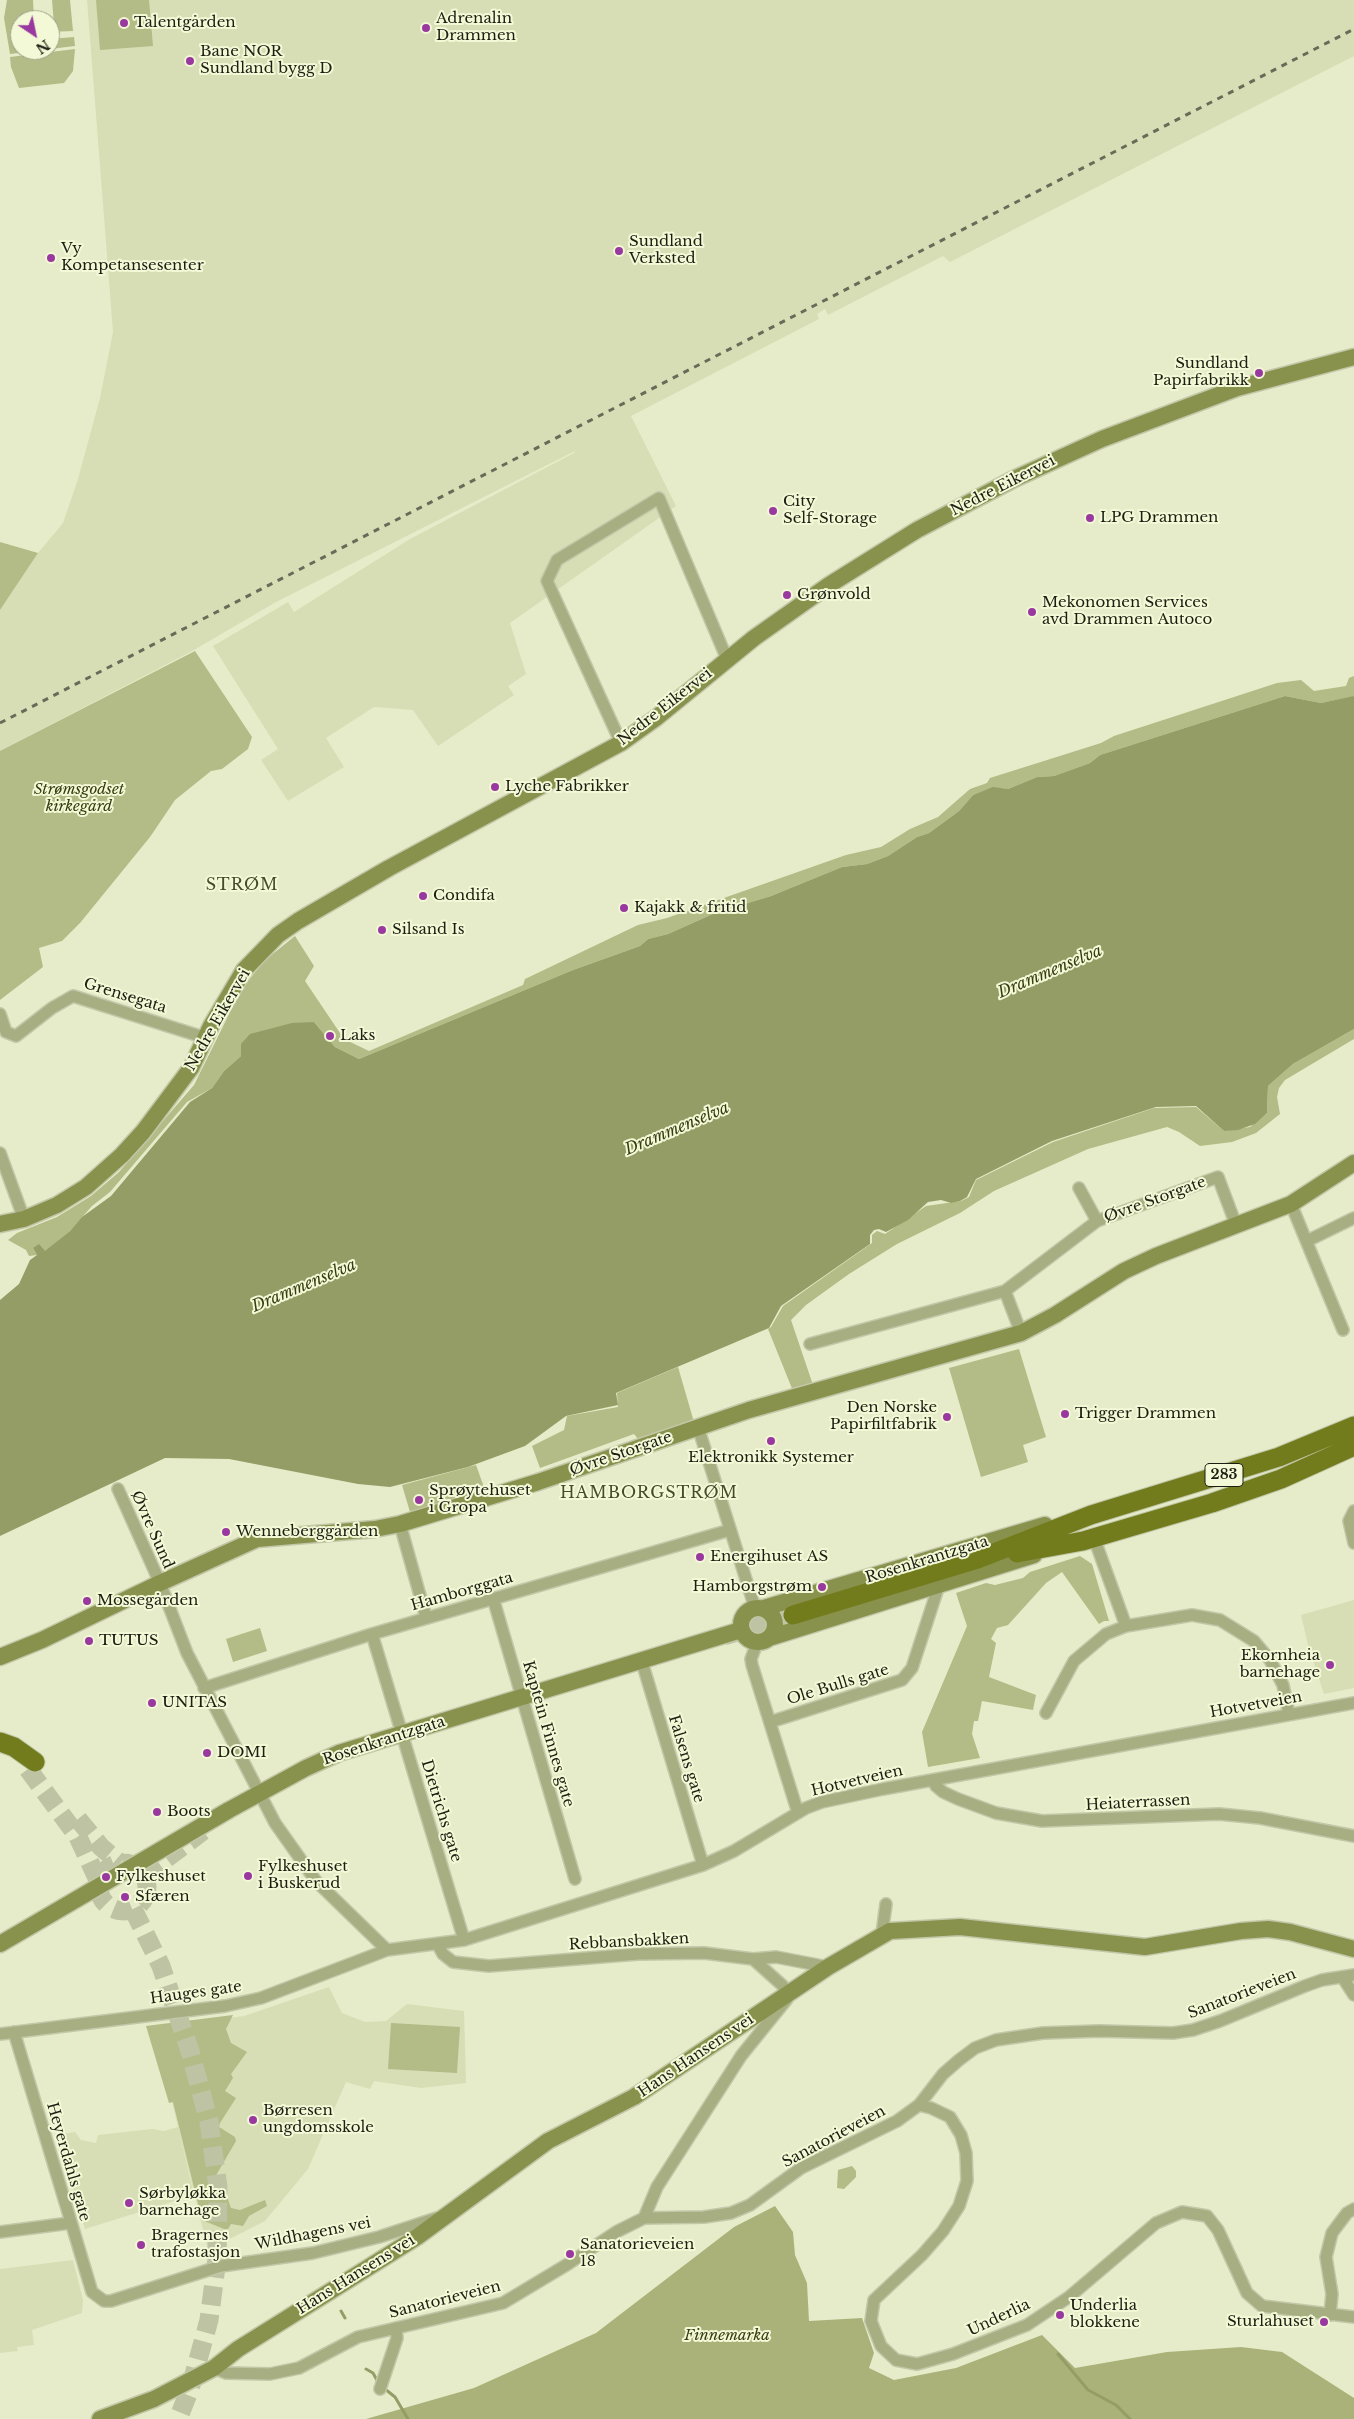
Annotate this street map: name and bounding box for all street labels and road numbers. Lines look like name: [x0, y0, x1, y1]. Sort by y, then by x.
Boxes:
street label: Nedre Eikervei: [948, 452, 1058, 520]
street label: Nedre Eikervei: [614, 665, 716, 749]
street label: Nedre Eikervei: [182, 966, 254, 1074]
street label: Grensegata: [81, 975, 169, 1017]
street label: Øvre Storgate: [1102, 1173, 1208, 1227]
street label: Øvre Storgate: [567, 1428, 675, 1480]
road number: 283: [1205, 1464, 1243, 1486]
street label: Øvre Sund: [127, 1488, 177, 1572]
street label: Rosenkrantzgata: [863, 1533, 991, 1587]
street label: Hamborggata: [409, 1569, 515, 1615]
street label: Kaptein Finnes gate: [518, 1659, 578, 1809]
street label: Ole Bulls gate: [785, 1661, 891, 1709]
street label: Hotvetveien: [1208, 1688, 1304, 1722]
street label: Rosenkrantzgata: [321, 1713, 447, 1769]
street label: Falsens gate: [664, 1713, 708, 1805]
street label: Dietrichs gate: [417, 1758, 465, 1864]
street label: Hotvetveien: [809, 1762, 905, 1800]
street label: Heiaterrassen: [1085, 1791, 1191, 1815]
street label: Rebbansbakken: [568, 1930, 690, 1954]
street label: Sanatorieveien: [1185, 1965, 1299, 2023]
street label: Hauges gate: [149, 1978, 243, 2008]
street label: Hans Hansens vei: [635, 2011, 757, 2101]
street label: Heyerdahls gate: [42, 2100, 94, 2224]
street label: Sanatorieveien: [779, 2102, 889, 2172]
street label: Wildhagens vei: [253, 2214, 373, 2254]
street label: Hans Hansens vei: [294, 2231, 418, 2319]
street label: Sanatorieveien: [387, 2277, 503, 2323]
street label: Underlia: [965, 2296, 1033, 2340]

